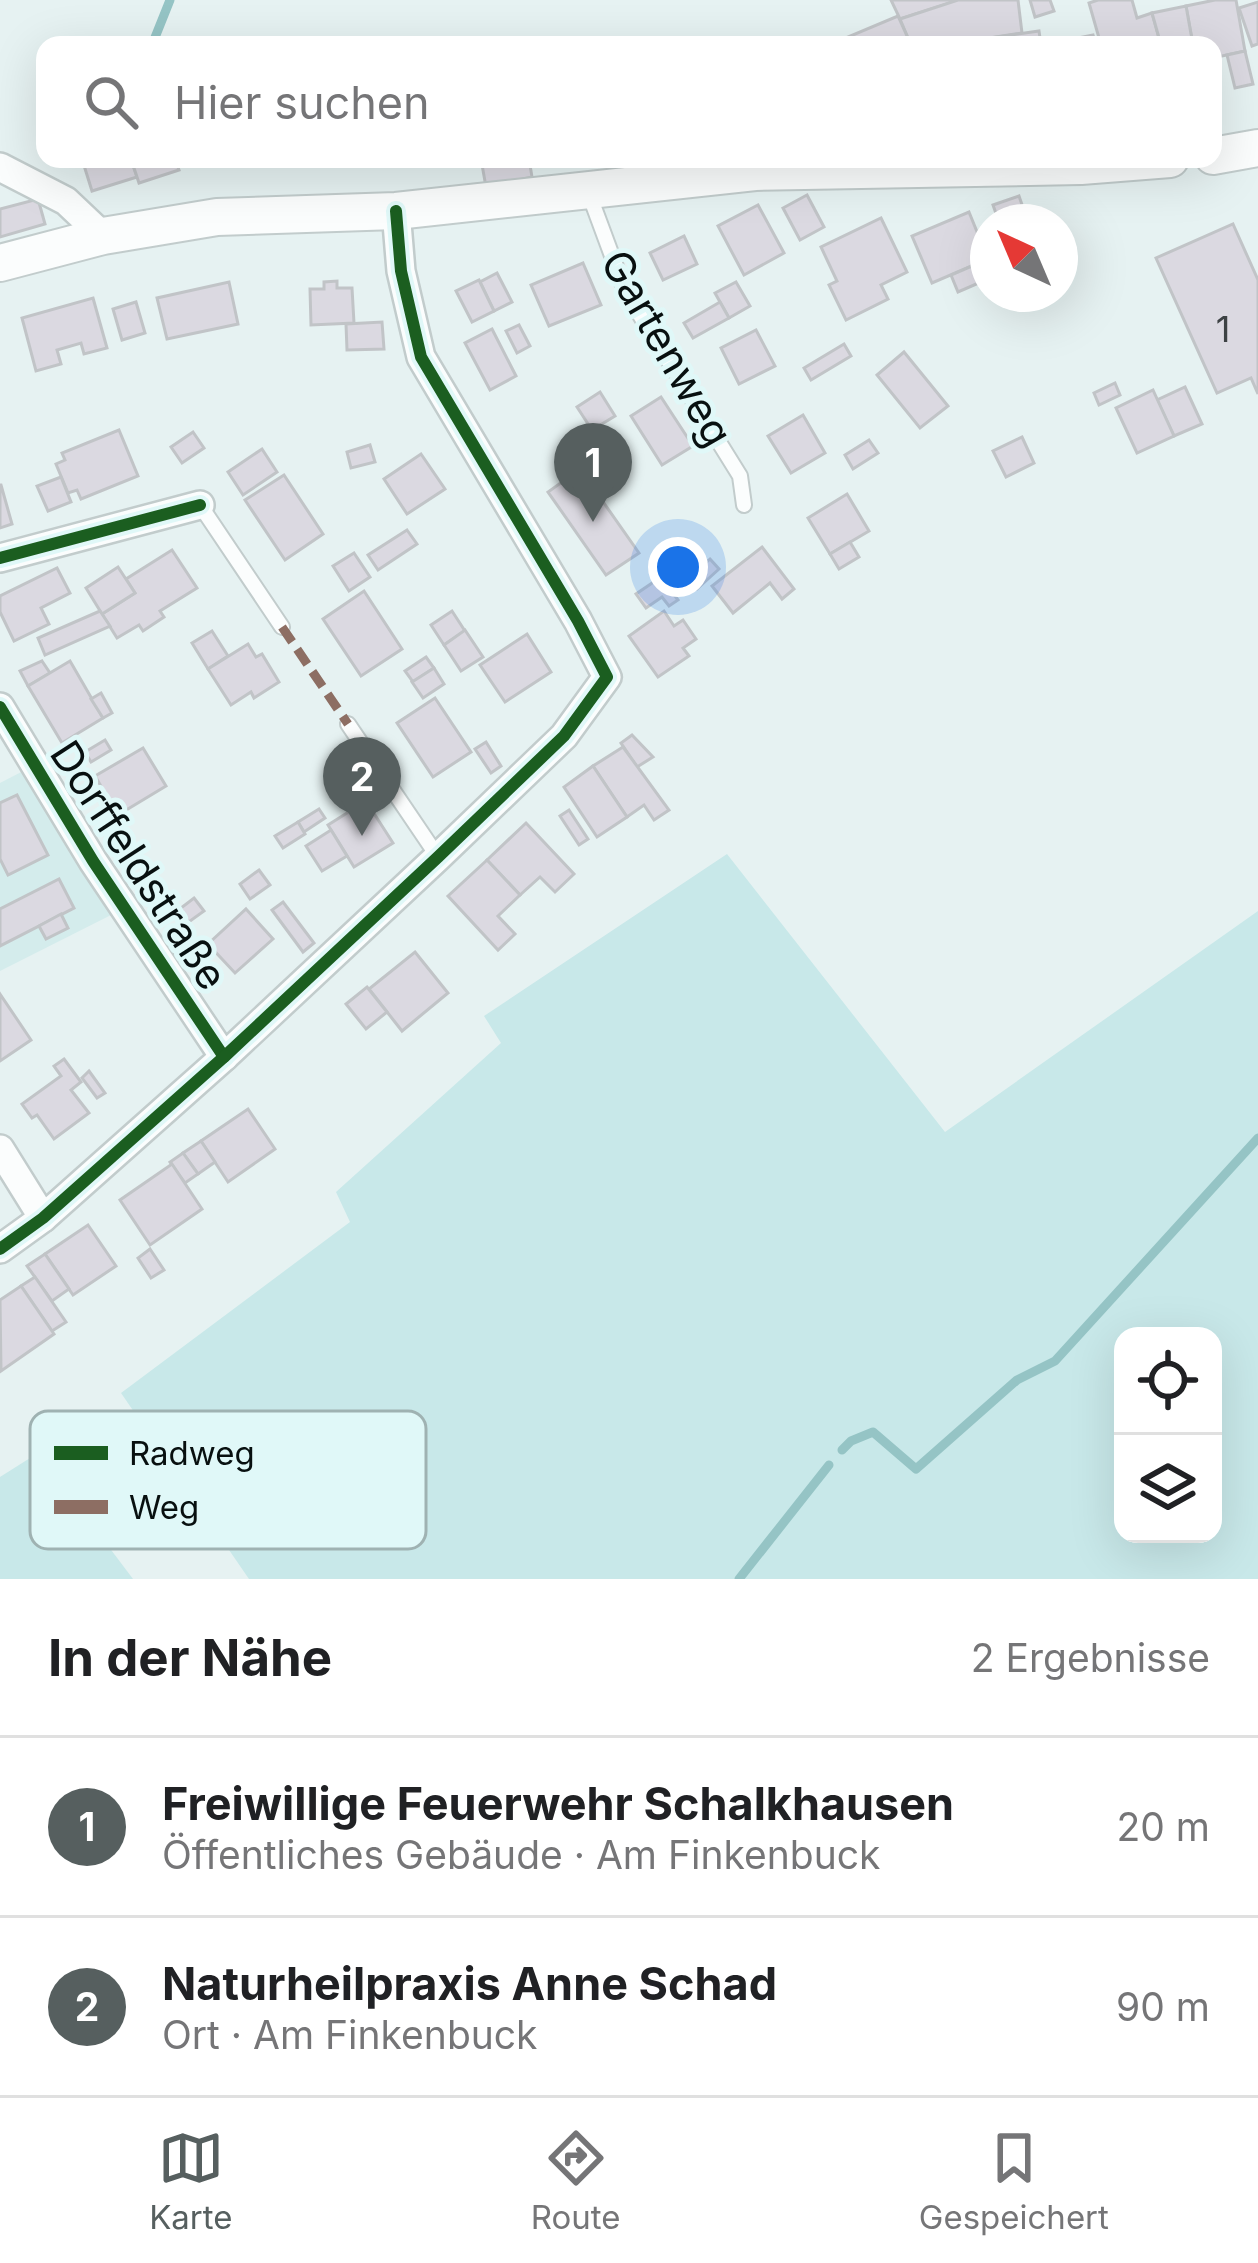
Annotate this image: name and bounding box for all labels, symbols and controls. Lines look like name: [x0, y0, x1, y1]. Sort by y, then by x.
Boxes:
search box: [36, 36, 1222, 168]
icon: search: [78, 69, 144, 135]
text: Hier suchen: [174, 75, 430, 130]
north arrow: [970, 204, 1078, 312]
street label: Gartenweg: [591, 241, 744, 455]
house number: 1: [1216, 307, 1230, 351]
pin: 1: [554, 423, 632, 522]
your location: [648, 537, 708, 597]
street label: Dorffeldstraße: [40, 731, 239, 999]
pin: 2: [323, 737, 401, 836]
map controls: [1114, 1327, 1222, 1543]
button: locate: [1114, 1327, 1222, 1435]
legend: [30, 1411, 426, 1549]
text: Radweg: [129, 1433, 255, 1473]
button: layers: [1114, 1435, 1222, 1543]
text: Weg: [129, 1487, 199, 1527]
text: In der Nähe: [48, 1627, 332, 1688]
text: 2 Ergebnisse: [971, 1634, 1210, 1681]
text: Freiwillige Feuerwehr Schalkhausen: [162, 1776, 954, 1831]
text: 1: [79, 1803, 95, 1850]
text: 20 m: [1116, 1803, 1210, 1850]
text: Öffentliches Gebäude · Am Finkenbuck: [162, 1831, 880, 1878]
text: Naturheilpraxis Anne Schad: [162, 1956, 777, 2011]
text: 2: [75, 1983, 99, 2030]
text: 90 m: [1116, 1983, 1210, 2030]
text: Ort · Am Finkenbuck: [162, 2011, 538, 2058]
tab: Karte: [149, 2125, 232, 2237]
tab: Route: [531, 2125, 621, 2237]
tab: Gespeichert: [919, 2125, 1109, 2237]

